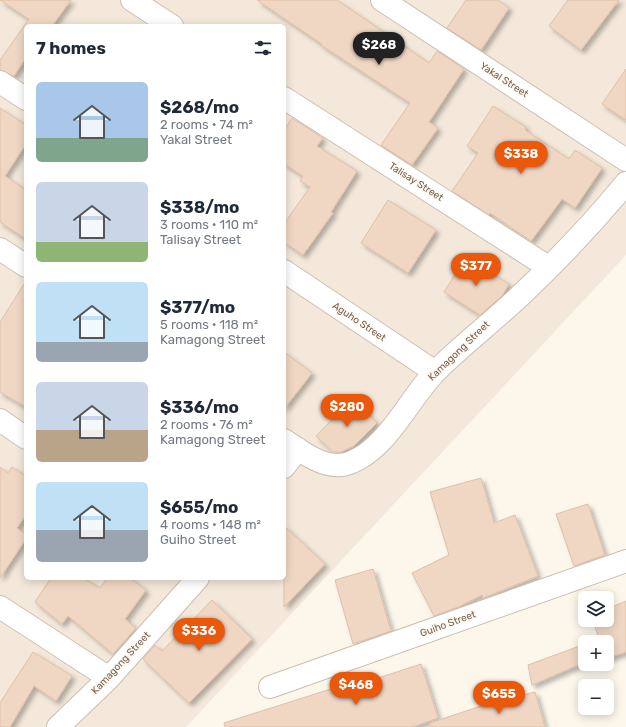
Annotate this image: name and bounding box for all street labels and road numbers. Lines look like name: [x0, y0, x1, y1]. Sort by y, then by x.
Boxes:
street label: Yakal Street: [478, 60, 531, 100]
street label: Talisay Street: [387, 160, 445, 204]
street label: Aguho Street: [330, 300, 388, 344]
street label: Kamagong Street: [426, 319, 492, 383]
street label: Guiho Street: [418, 608, 478, 640]
street label: Kamagong Street: [89, 629, 153, 697]

